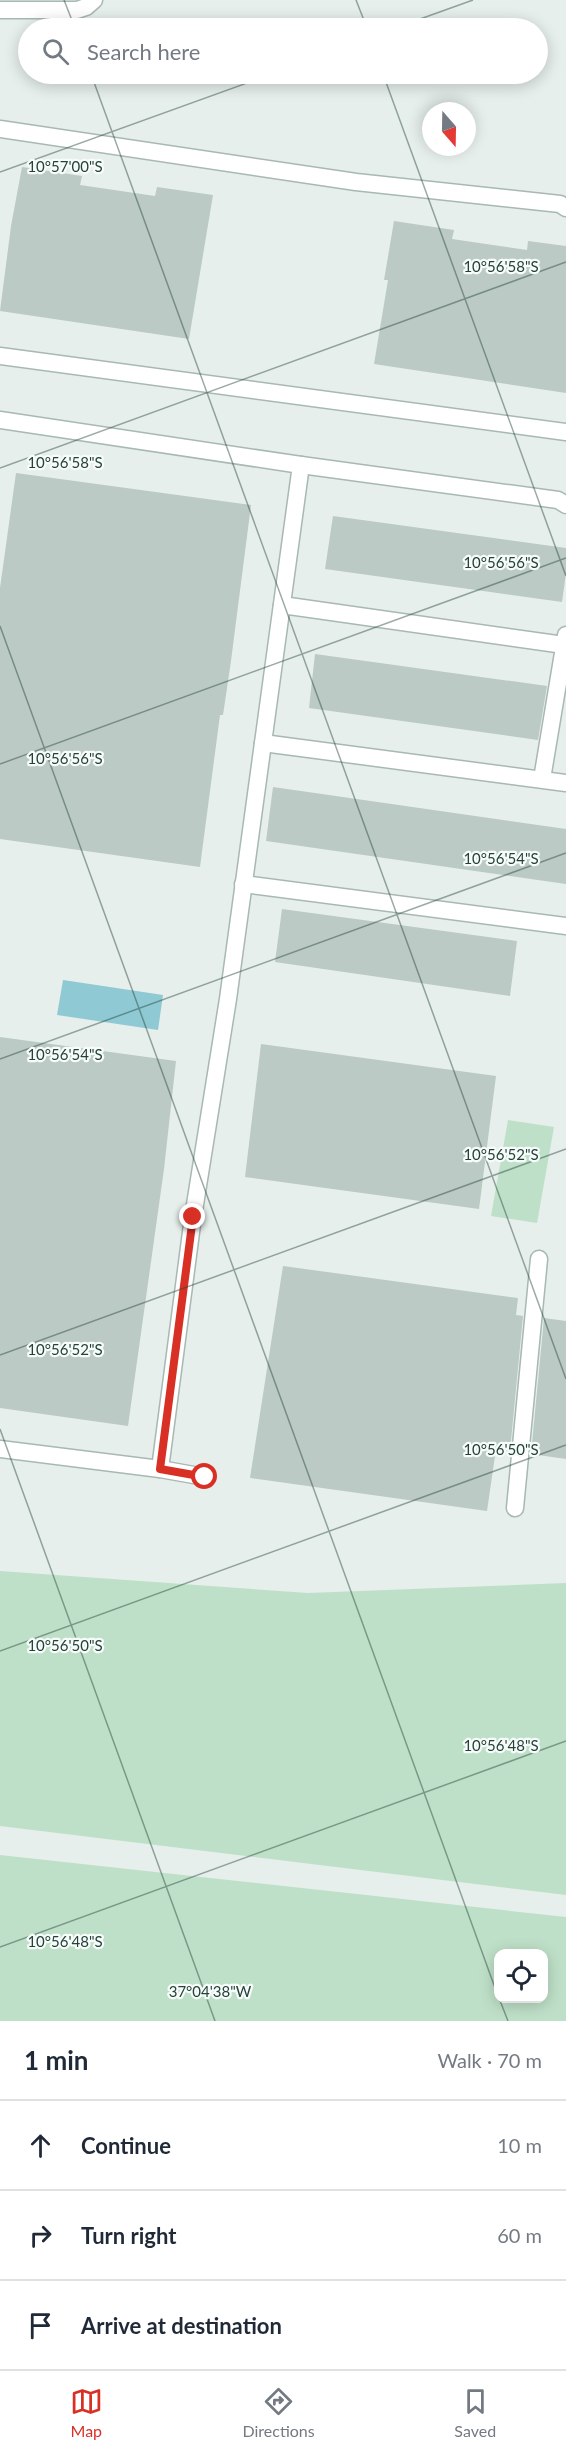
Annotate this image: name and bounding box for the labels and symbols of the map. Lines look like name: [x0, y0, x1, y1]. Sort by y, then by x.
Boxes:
north arrow: [422, 102, 476, 156]
text: 10°57'00"S: [27, 157, 103, 175]
text: 10°56'58"S: [463, 257, 539, 275]
text: 10°56'58"S: [27, 453, 103, 471]
text: 10°56'56"S: [463, 553, 539, 571]
text: 10°56'56"S: [27, 749, 103, 767]
text: 10°56'54"S: [463, 849, 539, 867]
text: 10°56'54"S: [27, 1045, 103, 1063]
text: 10°56'52"S: [463, 1145, 539, 1163]
route end: [179, 1203, 205, 1229]
text: 10°56'52"S: [27, 1340, 103, 1358]
text: 10°56'50"S: [463, 1440, 539, 1458]
route start: [191, 1463, 217, 1489]
text: 10°56'50"S: [27, 1636, 103, 1654]
text: 10°56'48"S: [463, 1736, 539, 1754]
text: 10°56'48"S: [27, 1932, 103, 1950]
text: 37°04'38"W: [169, 1982, 252, 2000]

